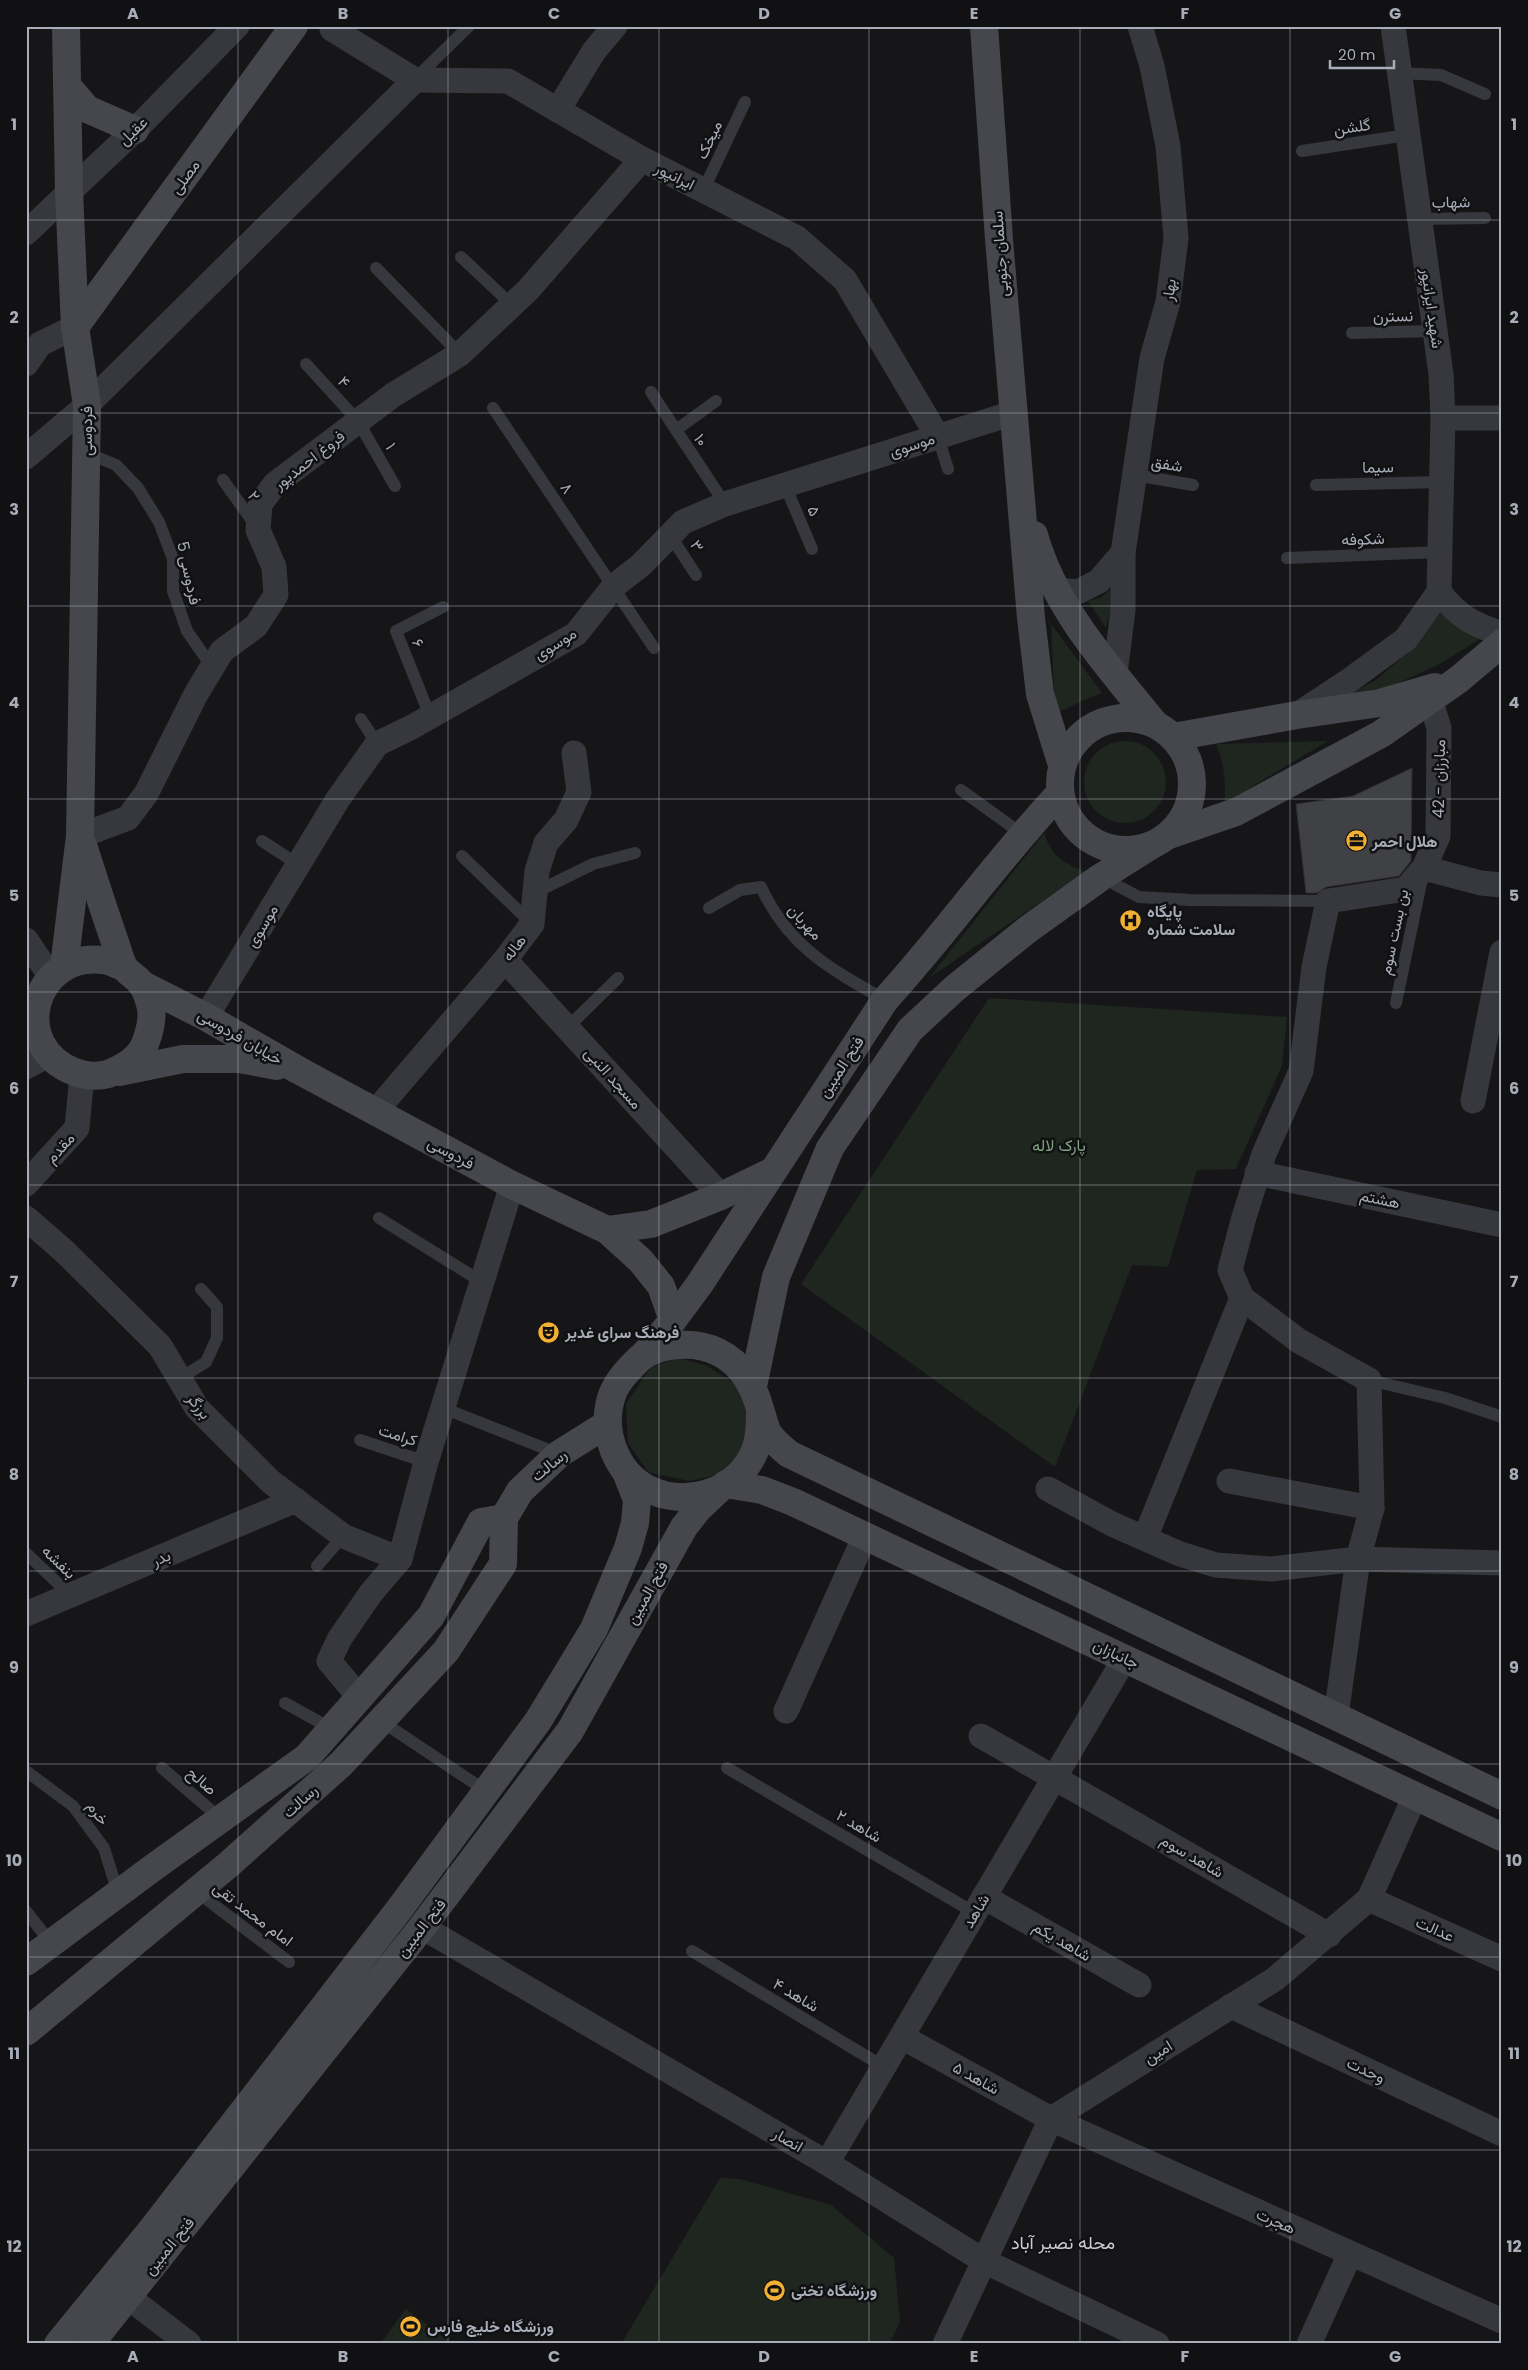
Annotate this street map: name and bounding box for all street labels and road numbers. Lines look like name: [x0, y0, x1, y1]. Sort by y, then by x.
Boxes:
street label: عقیل: [113, 111, 153, 151]
street label: گلشن: [1332, 113, 1372, 141]
street label: میخک: [690, 117, 728, 163]
street label: مصلی: [165, 155, 205, 199]
street label: ایرانپور: [650, 156, 699, 196]
street label: شهاب: [1431, 190, 1471, 214]
street label: سلمان جنوبی: [986, 210, 1014, 298]
street label: شهید ایرانپور: [1415, 265, 1449, 350]
street label: بهار: [1156, 277, 1182, 304]
street label: نسترن: [1373, 304, 1413, 328]
street label: ۴: [332, 371, 356, 393]
street label: فردوسی: [75, 406, 98, 456]
street label: فروغ احمدپور: [268, 425, 350, 496]
street label: موسوی: [886, 427, 938, 463]
street label: ۱۰: [688, 429, 714, 451]
street label: ۱: [380, 438, 402, 454]
street label: شفق: [1150, 450, 1184, 478]
street label: سیما: [1362, 455, 1394, 479]
street label: ۸: [555, 478, 579, 498]
street label: ۲: [242, 486, 266, 506]
street label: ۵: [802, 502, 826, 520]
street label: شکوفه: [1341, 527, 1385, 551]
street label: ۳: [684, 535, 710, 557]
street label: 5 فردوسی: [171, 539, 207, 607]
street label: موسوی: [529, 622, 581, 666]
street label: ۶: [406, 635, 430, 651]
street label: مبارزان - 42: [1427, 739, 1451, 819]
street label: بن بست سوم: [1374, 887, 1414, 977]
street label: مهربان: [782, 899, 828, 945]
street label: موسوی: [240, 900, 284, 952]
street label: هاله: [496, 930, 532, 966]
street label: خیابان فردوسی: [193, 1003, 287, 1071]
street label: فتح المبین: [812, 1032, 870, 1102]
street label: مسجد النبی: [579, 1042, 647, 1114]
street label: مقدم: [40, 1127, 80, 1169]
street label: فردوسی: [424, 1131, 478, 1175]
street label: هشتم: [1358, 1184, 1402, 1214]
street label: برزگر: [181, 1387, 217, 1424]
street label: کرامت: [376, 1418, 420, 1452]
street label: رسالت: [526, 1443, 572, 1487]
street label: بنفشه: [37, 1540, 81, 1584]
street label: بدر: [147, 1544, 174, 1573]
street label: فتح المبین: [620, 1557, 674, 1629]
street label: جانبازان: [1089, 1633, 1143, 1675]
street label: صالح: [182, 1761, 222, 1801]
street label: رسالت: [277, 1779, 323, 1823]
street label: خرم: [81, 1796, 115, 1830]
street label: شاهد ۲: [832, 1804, 886, 1848]
street label: شاهد سوم: [1156, 1829, 1228, 1883]
street label: امام محمد تقی: [208, 1876, 298, 1952]
street label: شاهد: [957, 1889, 995, 1933]
street label: فتح المبین: [391, 1894, 451, 1962]
street label: عدالت: [1412, 1910, 1458, 1948]
street label: شاهد یکم: [1029, 1915, 1095, 1967]
street label: شاهد ۴: [769, 1972, 823, 2018]
street label: امین: [1139, 2034, 1177, 2070]
street label: وحدت: [1343, 2051, 1389, 2089]
street label: شاهد ۵: [948, 2056, 1004, 2100]
street label: انصار: [768, 2122, 807, 2158]
street label: هجرت: [1253, 2202, 1299, 2240]
street label: فتح المبین: [138, 2212, 200, 2280]

